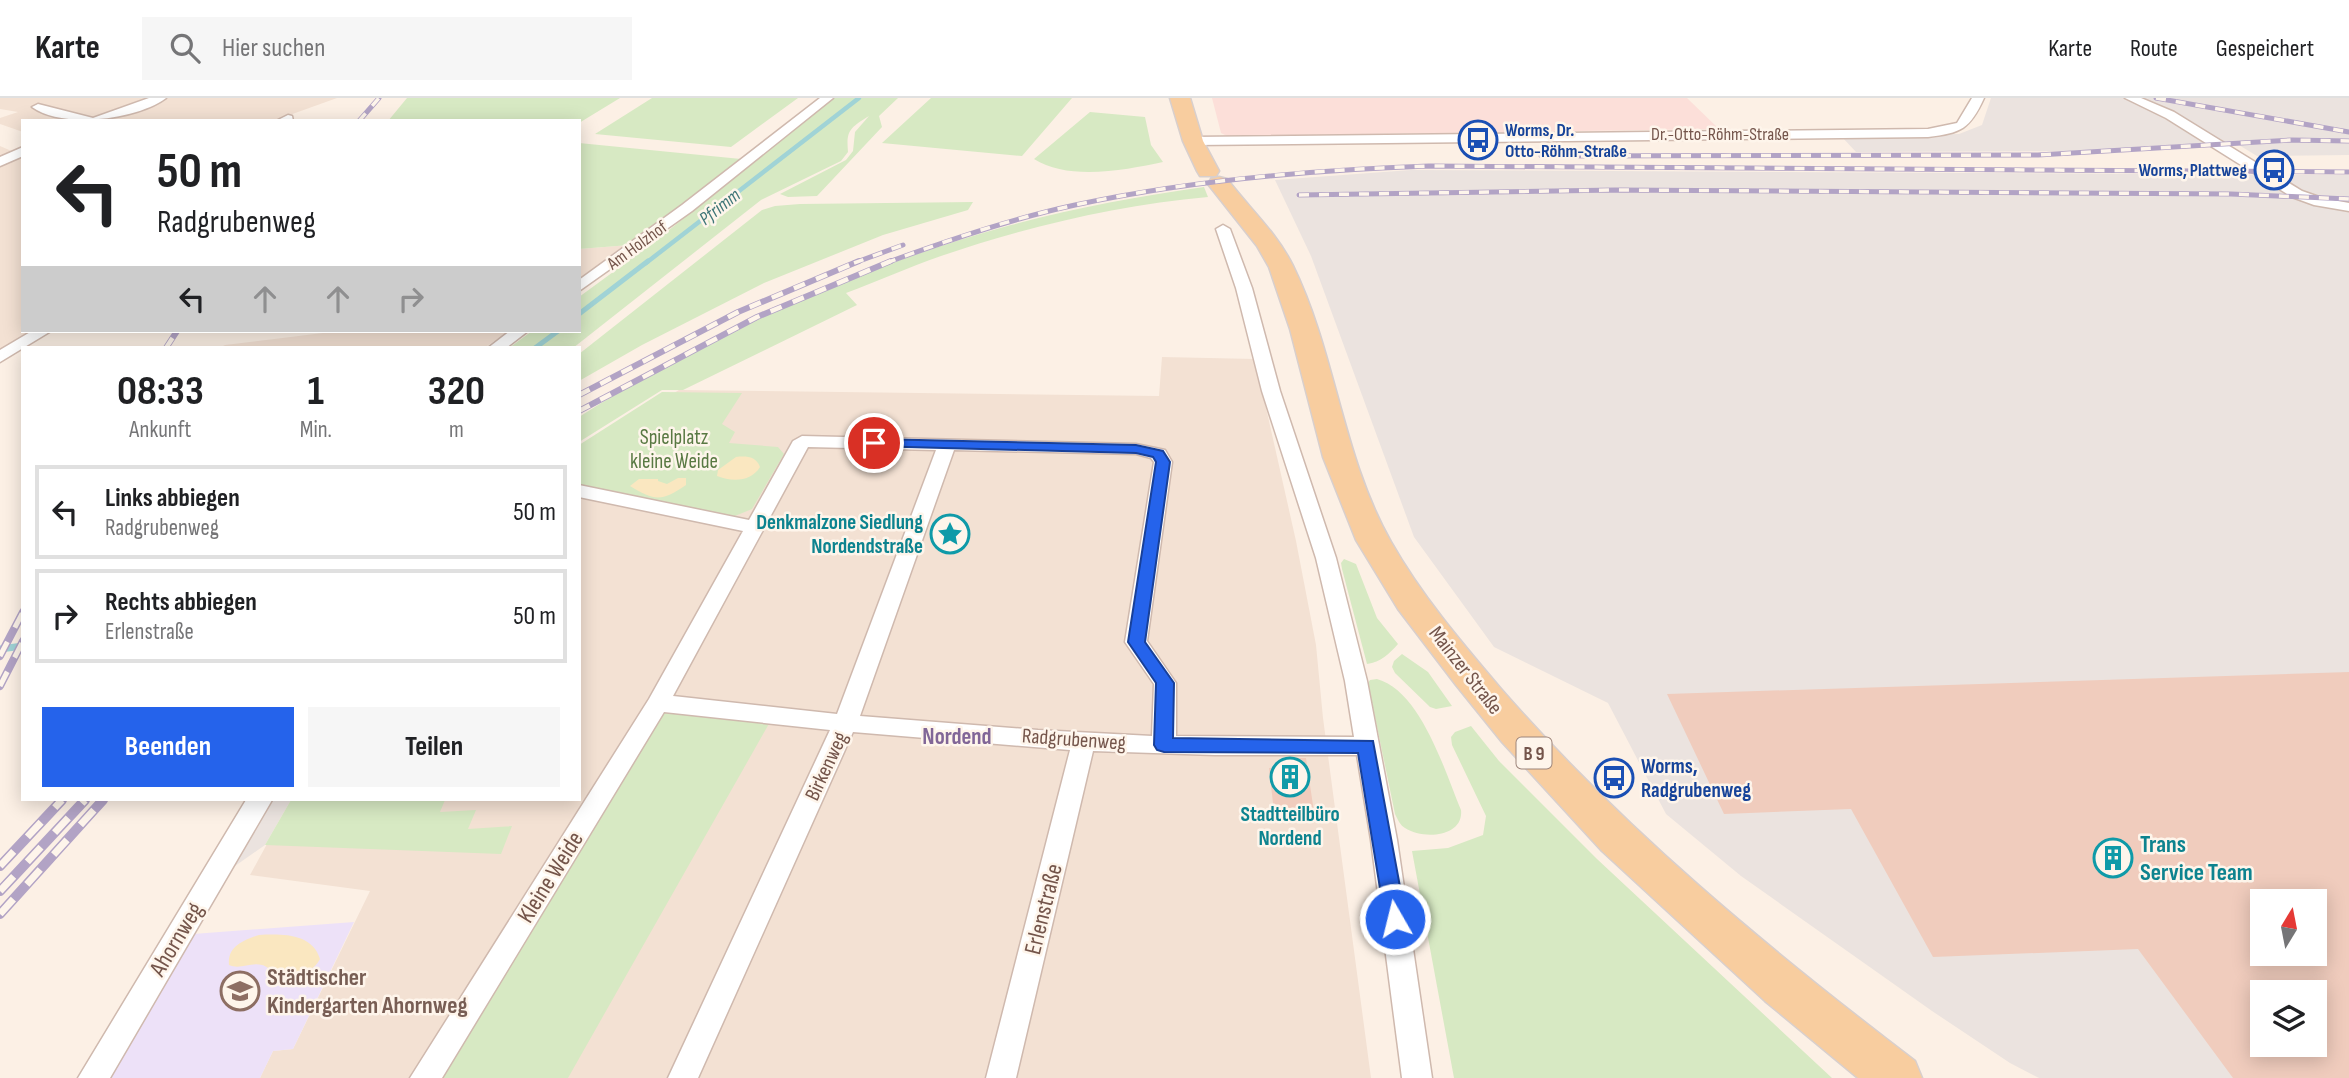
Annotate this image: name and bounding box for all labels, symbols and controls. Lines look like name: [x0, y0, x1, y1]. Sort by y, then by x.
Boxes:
search box: [142, 17, 632, 80]
text: Karte: [35, 28, 100, 68]
icon: search: [166, 29, 204, 67]
text: Hier suchen: [222, 33, 325, 64]
text: Karte: [2048, 34, 2092, 63]
text: Route: [2130, 34, 2178, 63]
text: Gespeichert: [2216, 34, 2314, 63]
bus stop icon: Worms, Dr. Otto-Röhm-Straße: [1457, 119, 1499, 161]
place label: Worms, Dr. Otto-Röhm-Straße: [1505, 120, 1627, 162]
street label: Dr.-Otto-Röhm-Straße: [1651, 124, 1789, 145]
text: 50 m: [157, 143, 242, 202]
icon: left: [42, 147, 133, 238]
bus stop icon: Worms, Plattweg: [2253, 149, 2295, 191]
place label: Worms, Plattweg: [2138, 160, 2247, 181]
water label: Pfrimm: [695, 184, 745, 230]
text: Radgrubenweg: [157, 203, 316, 242]
street label: Am Holzhof: [602, 216, 672, 275]
icon: left: [173, 280, 211, 318]
icon: ahead: [246, 280, 284, 318]
icon: ahead: [319, 280, 357, 318]
icon: right: [392, 280, 430, 318]
text: 08:33: [117, 366, 204, 417]
text: 1: [308, 366, 324, 417]
text: 320: [428, 366, 485, 417]
pin: [844, 413, 904, 473]
text: Ankunft: [129, 416, 191, 444]
text: Min.: [300, 416, 332, 444]
text: m: [449, 416, 464, 444]
icon: arrive: [855, 424, 893, 462]
park label: Spielplatz kleine Weide: [630, 425, 718, 474]
text: Links abbiegen: [105, 483, 240, 514]
icon: left: [46, 493, 84, 531]
text: 50 m: [513, 497, 556, 528]
place label: Denkmalzone Siedlung Nordendstraße: [756, 510, 923, 559]
place icon: Denkmalzone Siedlung Nordendstraße: [929, 513, 971, 555]
text: Radgrubenweg: [105, 514, 219, 542]
text: Rechts abbiegen: [105, 587, 257, 618]
icon: right: [46, 597, 84, 635]
text: 50 m: [513, 601, 556, 632]
text: Erlenstraße: [105, 618, 194, 646]
street label: Mainzer Straße: [1423, 621, 1508, 719]
button: Beenden: [42, 707, 294, 787]
button: Teilen: [308, 707, 560, 787]
district label: Nordend: [922, 723, 992, 751]
street label: Radgrubenweg: [1021, 723, 1127, 756]
street label: Birkenweg: [800, 728, 853, 805]
road number: B 9: [1516, 738, 1552, 768]
place label: Worms, Radgrubenweg: [1641, 754, 1751, 803]
building icon: Stadtteilbüro Nordend: [1269, 756, 1311, 798]
bus stop icon: Worms, Radgrubenweg: [1593, 757, 1635, 799]
place label: Stadtteilbüro Nordend: [1240, 802, 1340, 851]
street label: Kleine Weide: [511, 826, 590, 928]
place label: Trans Service Team: [2140, 830, 2253, 887]
building icon: Trans Service Team: [2092, 837, 2134, 879]
street label: Erlenstraße: [1018, 861, 1069, 958]
position arrow: [1358, 882, 1432, 956]
north arrow: [2250, 889, 2328, 966]
map controls: [2250, 889, 2327, 1057]
street label: Ahornweg: [143, 897, 210, 982]
place label: Städtischer Kindergarten Ahornweg: [267, 963, 468, 1020]
school or university icon: Städtischer Kindergarten Ahornweg: [219, 970, 261, 1012]
button: layers: [2250, 980, 2327, 1057]

